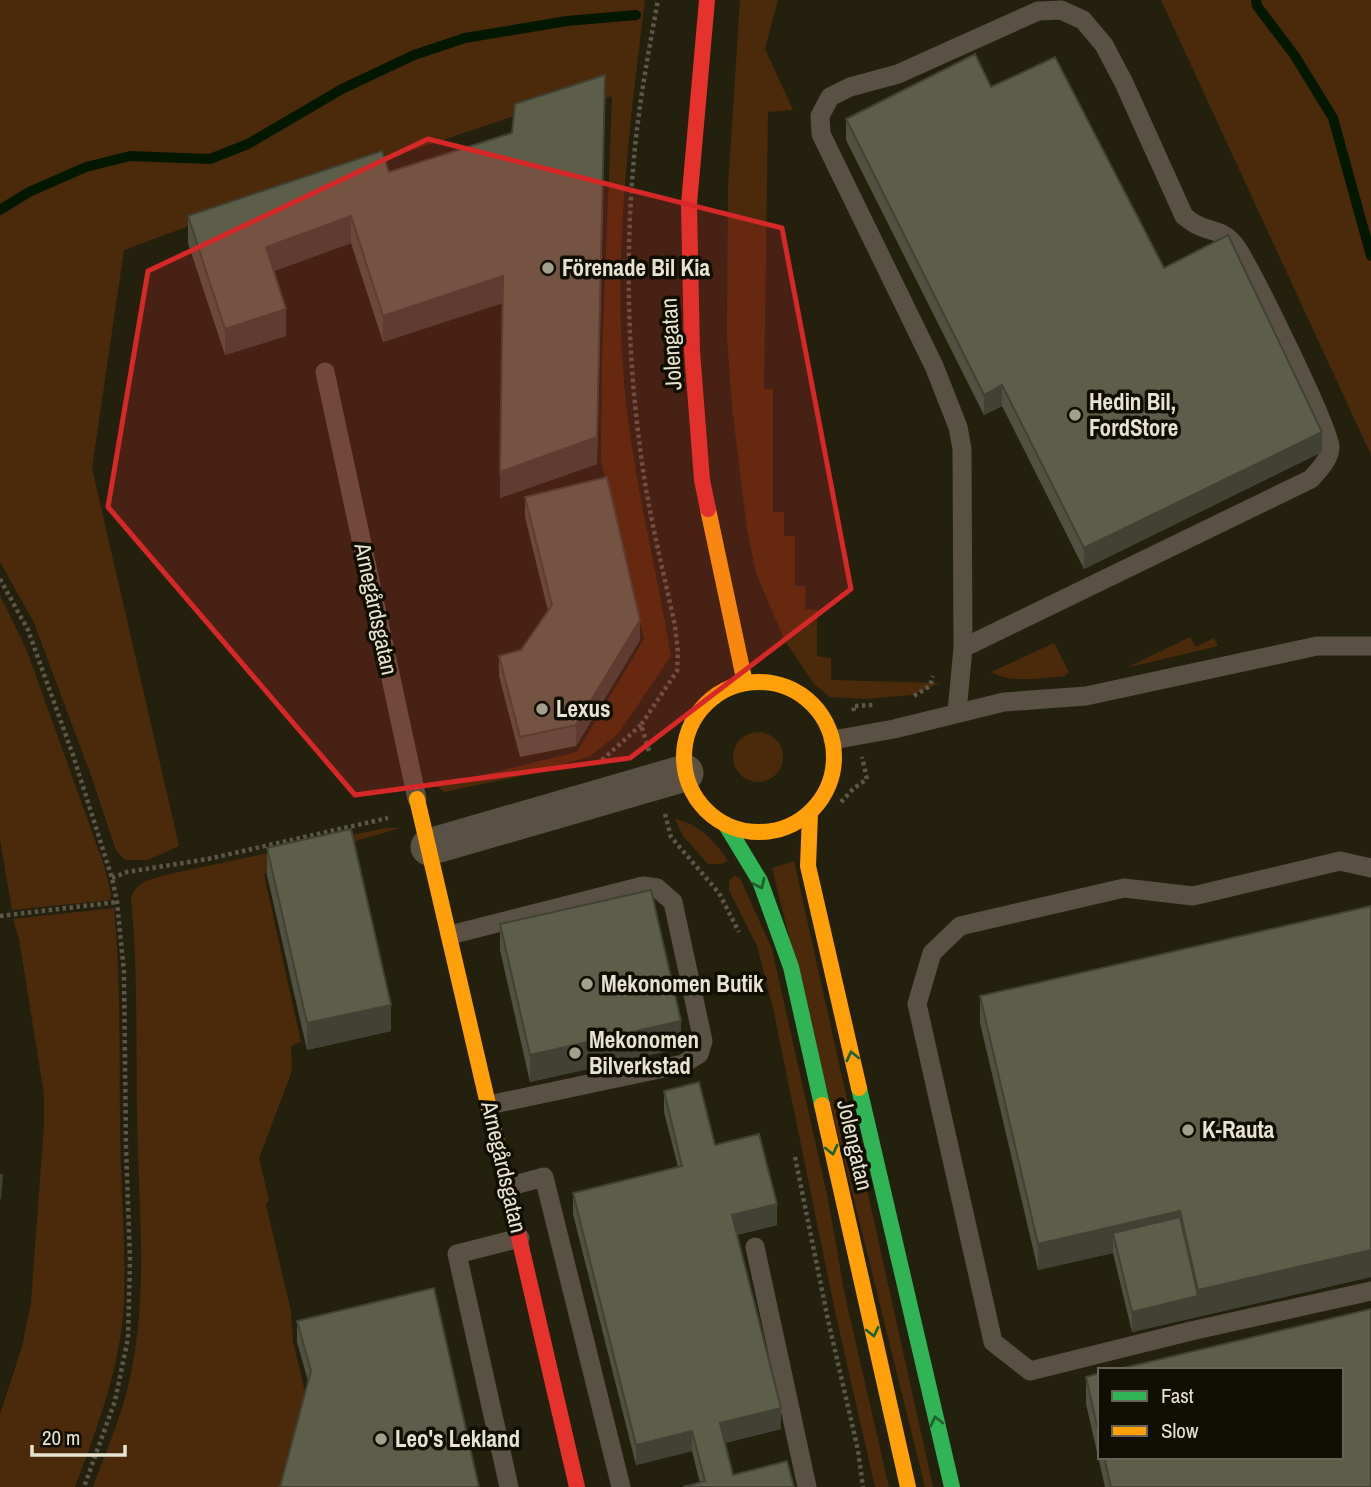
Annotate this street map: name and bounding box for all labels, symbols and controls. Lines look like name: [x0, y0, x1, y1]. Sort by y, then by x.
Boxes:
place label: Förenade Bil Kia: [562, 252, 710, 283]
marker: Förenade Bil Kia: [540, 260, 556, 276]
street label: Jolengatan: [653, 297, 688, 391]
place label: Hedin Bil, FordStore: [1089, 386, 1178, 443]
marker: Hedin Bil, FordStore: [1067, 407, 1083, 423]
street label: Arnegårdsgatan: [347, 539, 406, 678]
place label: Lexus: [556, 693, 611, 724]
marker: Lexus: [534, 701, 550, 717]
one-way arrow: [751, 877, 765, 889]
place label: Mekonomen Butik: [601, 968, 764, 999]
marker: Mekonomen Butik: [579, 976, 595, 992]
place label: Mekonomen Bilverkstad: [589, 1024, 699, 1081]
marker: Mekonomen Bilverkstad: [567, 1045, 583, 1061]
one-way arrow: [846, 1050, 860, 1062]
street label: Jolengatan: [830, 1096, 881, 1193]
street label: Arnegårdsgatan: [474, 1097, 535, 1236]
place label: K-Rauta: [1202, 1114, 1275, 1145]
marker: K-Rauta: [1180, 1122, 1196, 1138]
one-way arrow: [824, 1144, 839, 1156]
one-way arrow: [865, 1326, 879, 1338]
legend: [1098, 1368, 1343, 1459]
text: Fast: [1161, 1381, 1194, 1410]
scale bar: [32, 1414, 124, 1458]
one-way arrow: [930, 1415, 944, 1427]
text: Slow: [1161, 1416, 1199, 1445]
text: 20 m: [42, 1423, 80, 1452]
place label: Leo's Lekland: [395, 1423, 520, 1454]
marker: Leo's Lekland: [373, 1431, 389, 1447]

